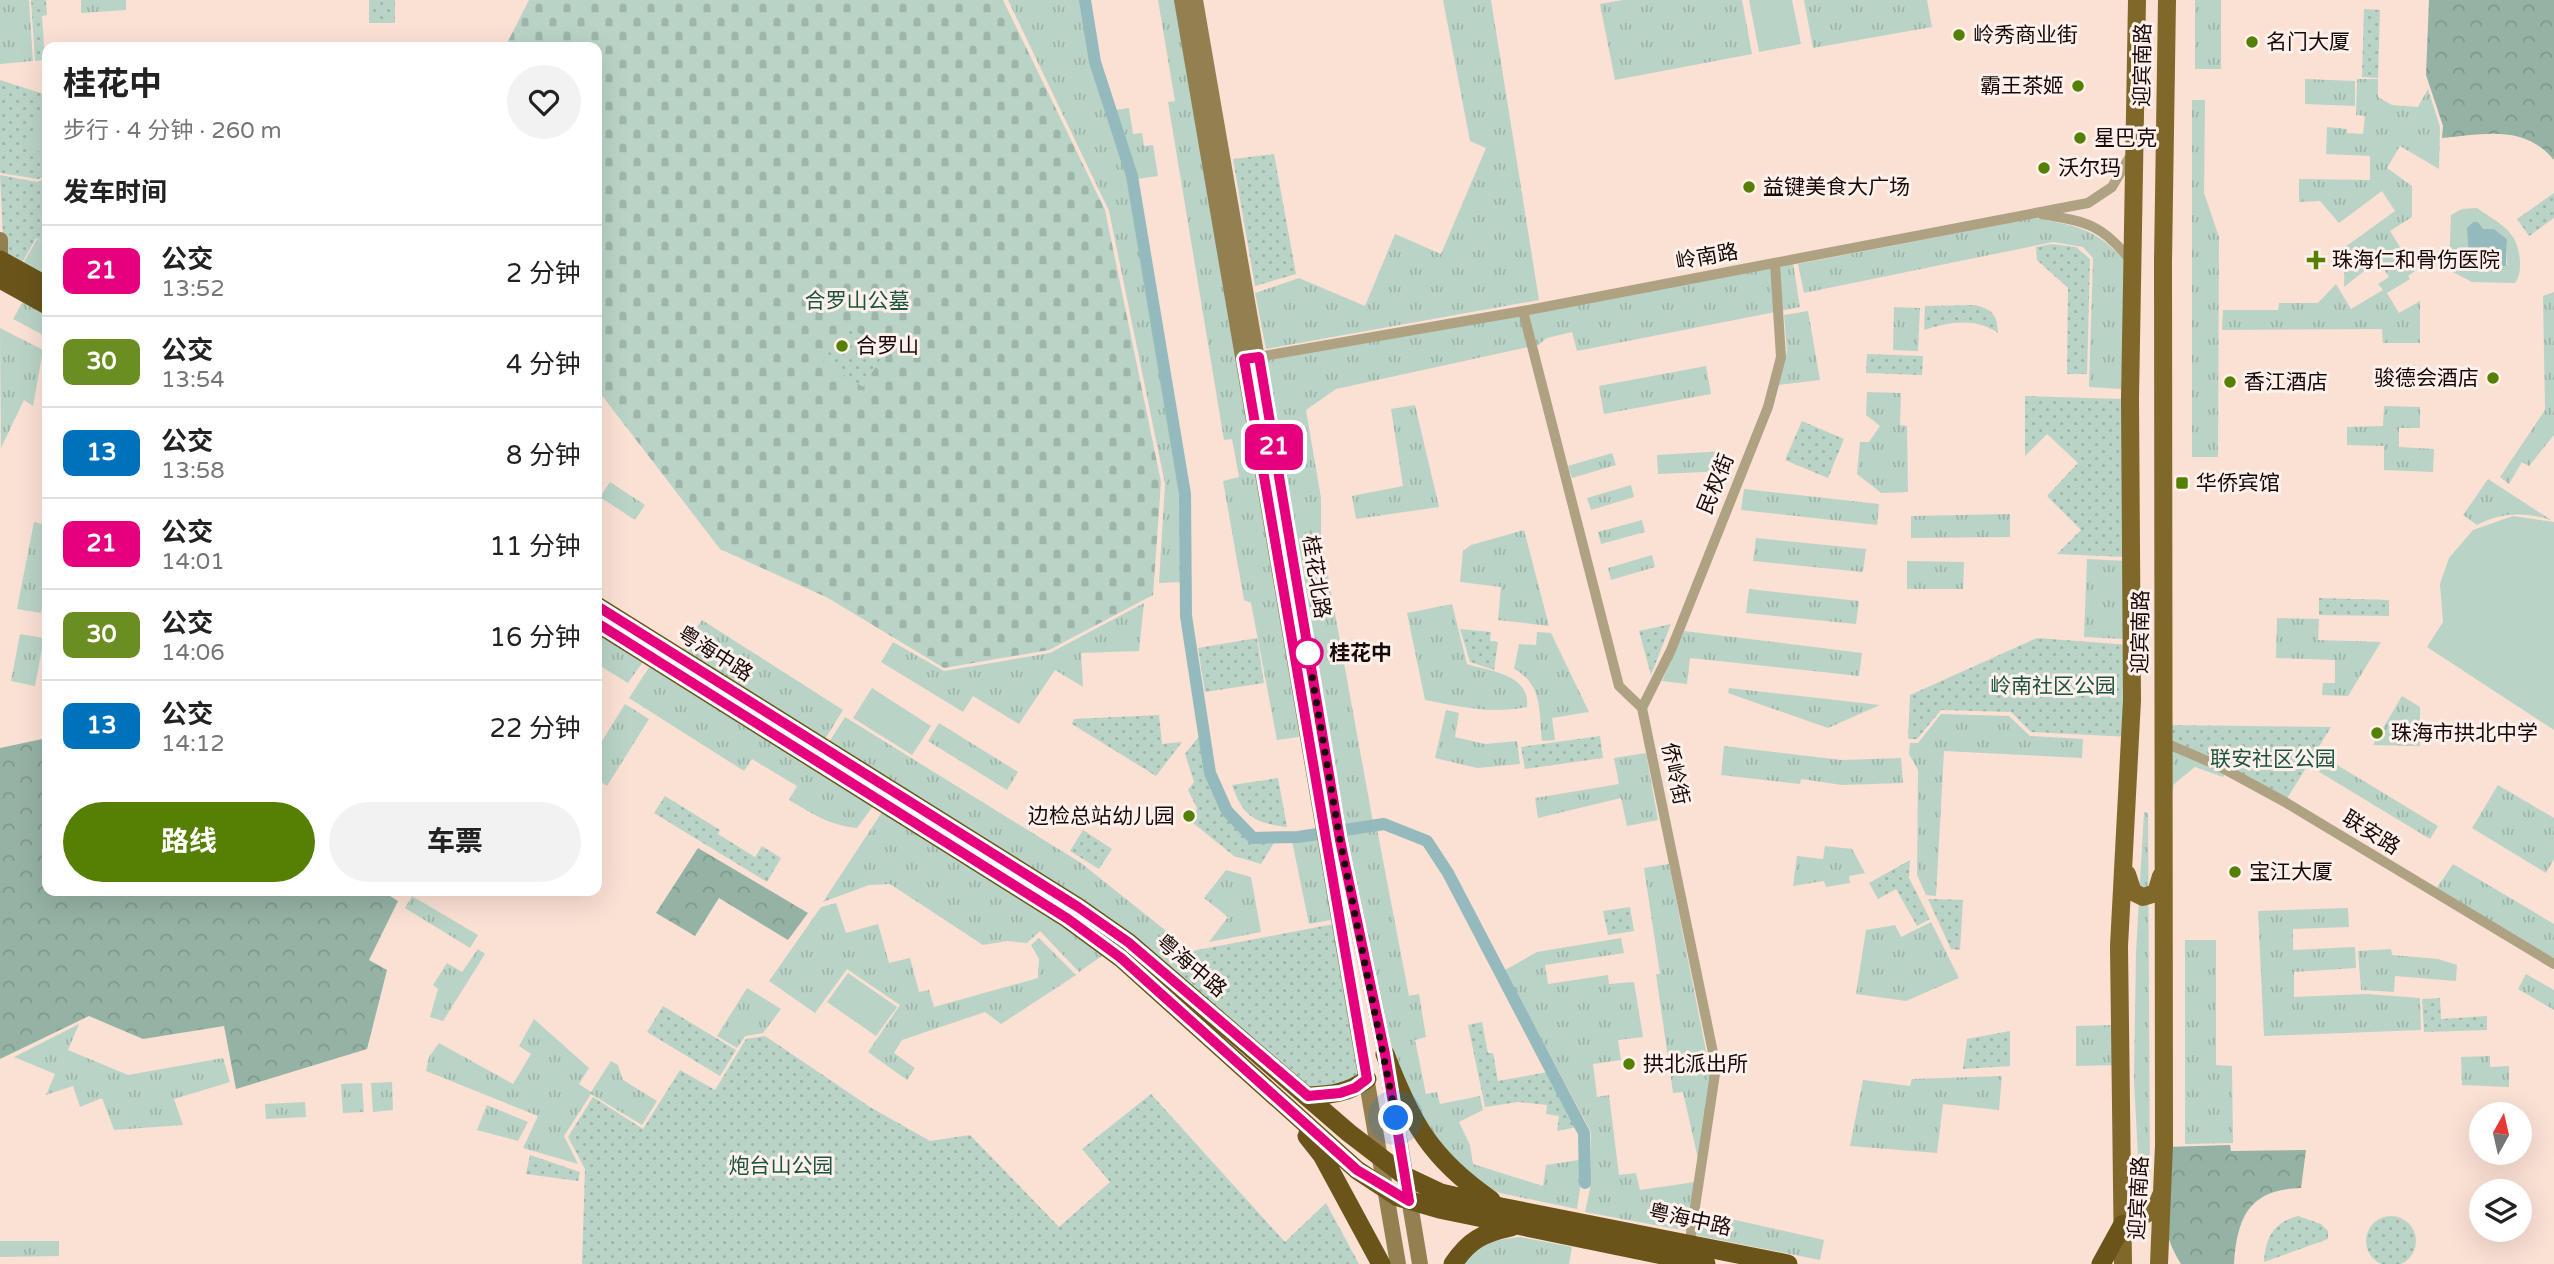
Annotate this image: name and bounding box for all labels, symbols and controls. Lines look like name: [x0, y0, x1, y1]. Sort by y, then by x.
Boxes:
place label: 岭秀商业街: [1973, 23, 2078, 48]
street label: 迎宾南路: [2130, 23, 2156, 107]
marker: 岭秀商业街: [1951, 27, 1967, 43]
place label: 名门大厦: [2266, 30, 2350, 55]
marker: 名门大厦: [2244, 34, 2260, 50]
text: 桂花中: [63, 65, 162, 104]
button: heart: [507, 65, 581, 139]
place label: 霸王茶姬: [1980, 74, 2064, 99]
marker: 霸王茶姬: [2070, 78, 2086, 94]
text: 步行 · 4 分钟 · 260 m: [63, 117, 282, 145]
place label: 星巴克: [2094, 126, 2157, 151]
marker: 星巴克: [2072, 130, 2088, 146]
place label: 沃尔玛: [2058, 156, 2121, 181]
marker: 沃尔玛: [2036, 160, 2052, 176]
place label: 益键美食大广场: [1763, 175, 1910, 200]
text: 发车时间: [63, 177, 167, 208]
marker: 益键美食大广场: [1741, 179, 1757, 195]
street label: 岭南路: [1674, 239, 1740, 275]
text: 公交: [161, 244, 213, 275]
place label: 珠海仁和骨伤医院: [2332, 248, 2500, 273]
marker: 珠海仁和骨伤医院: [2306, 250, 2326, 270]
text: 21: [86, 256, 117, 285]
text: 2 分钟: [506, 258, 581, 289]
text: 13:52: [161, 275, 225, 303]
park label: 合罗山公墓: [805, 289, 910, 314]
place label: 合罗山: [856, 334, 919, 359]
text: 公交: [161, 335, 213, 366]
marker: 合罗山: [834, 338, 850, 354]
text: 30: [86, 347, 117, 376]
text: 4 分钟: [506, 349, 581, 380]
text: 13:54: [161, 366, 225, 394]
place label: 骏德会酒店: [2374, 366, 2479, 391]
place label: 香江酒店: [2244, 370, 2328, 395]
marker: 骏德会酒店: [2485, 370, 2501, 386]
marker: 香江酒店: [2222, 374, 2238, 390]
line badge: 21: [1242, 424, 1306, 470]
text: 公交: [161, 426, 213, 457]
text: 21: [1259, 432, 1289, 461]
text: 13: [86, 438, 117, 467]
text: 8 分钟: [506, 440, 581, 471]
street label: 民权街: [1693, 450, 1739, 518]
text: 13:58: [161, 457, 225, 485]
place label: 华侨宾馆: [2196, 471, 2280, 496]
marker: 华侨宾馆: [2174, 475, 2190, 491]
text: 公交: [161, 517, 213, 548]
text: 21: [86, 529, 117, 558]
text: 11 分钟: [490, 531, 581, 562]
street label: 桂花北路: [1297, 534, 1335, 620]
text: 14:01: [161, 548, 225, 576]
street label: 迎宾南路: [2128, 590, 2154, 674]
text: 公交: [161, 608, 213, 639]
text: 30: [86, 620, 117, 649]
street label: 粤海中路: [673, 621, 757, 687]
text: 16 分钟: [490, 622, 581, 653]
marker: 桂花中: [1293, 638, 1323, 668]
text: 14:06: [161, 639, 225, 667]
place label: 桂花中: [1329, 641, 1392, 666]
park label: 岭南社区公园: [1990, 674, 2116, 699]
text: 公交: [161, 699, 213, 730]
text: 13: [86, 711, 117, 740]
text: 22 分钟: [490, 713, 581, 744]
place label: 珠海市拱北中学: [2391, 721, 2538, 746]
marker: 珠海市拱北中学: [2369, 725, 2385, 741]
text: 14:12: [161, 730, 225, 758]
street label: 侨岭街: [1656, 741, 1694, 807]
park label: 联安社区公园: [2210, 747, 2336, 772]
button: 路线: [63, 802, 315, 882]
button: 车票: [329, 802, 581, 882]
place label: 边检总站幼儿园: [1028, 804, 1175, 829]
street label: 联安路: [2338, 806, 2404, 860]
marker: 边检总站幼儿园: [1181, 808, 1197, 824]
place label: 宝江大厦: [2249, 860, 2333, 885]
marker: 宝江大厦: [2227, 864, 2243, 880]
street label: 粤海中路: [1151, 929, 1231, 1003]
place label: 拱北派出所: [1643, 1052, 1748, 1077]
marker: 拱北派出所: [1621, 1056, 1637, 1072]
your location: [1378, 1100, 1413, 1135]
north arrow: [2469, 1102, 2532, 1166]
map controls: [2469, 1102, 2532, 1242]
park label: 炮台山公园: [729, 1154, 834, 1179]
street label: 迎宾南路: [2124, 1155, 2154, 1241]
button: layers: [2469, 1179, 2532, 1242]
street label: 粤海中路: [1646, 1199, 1734, 1241]

